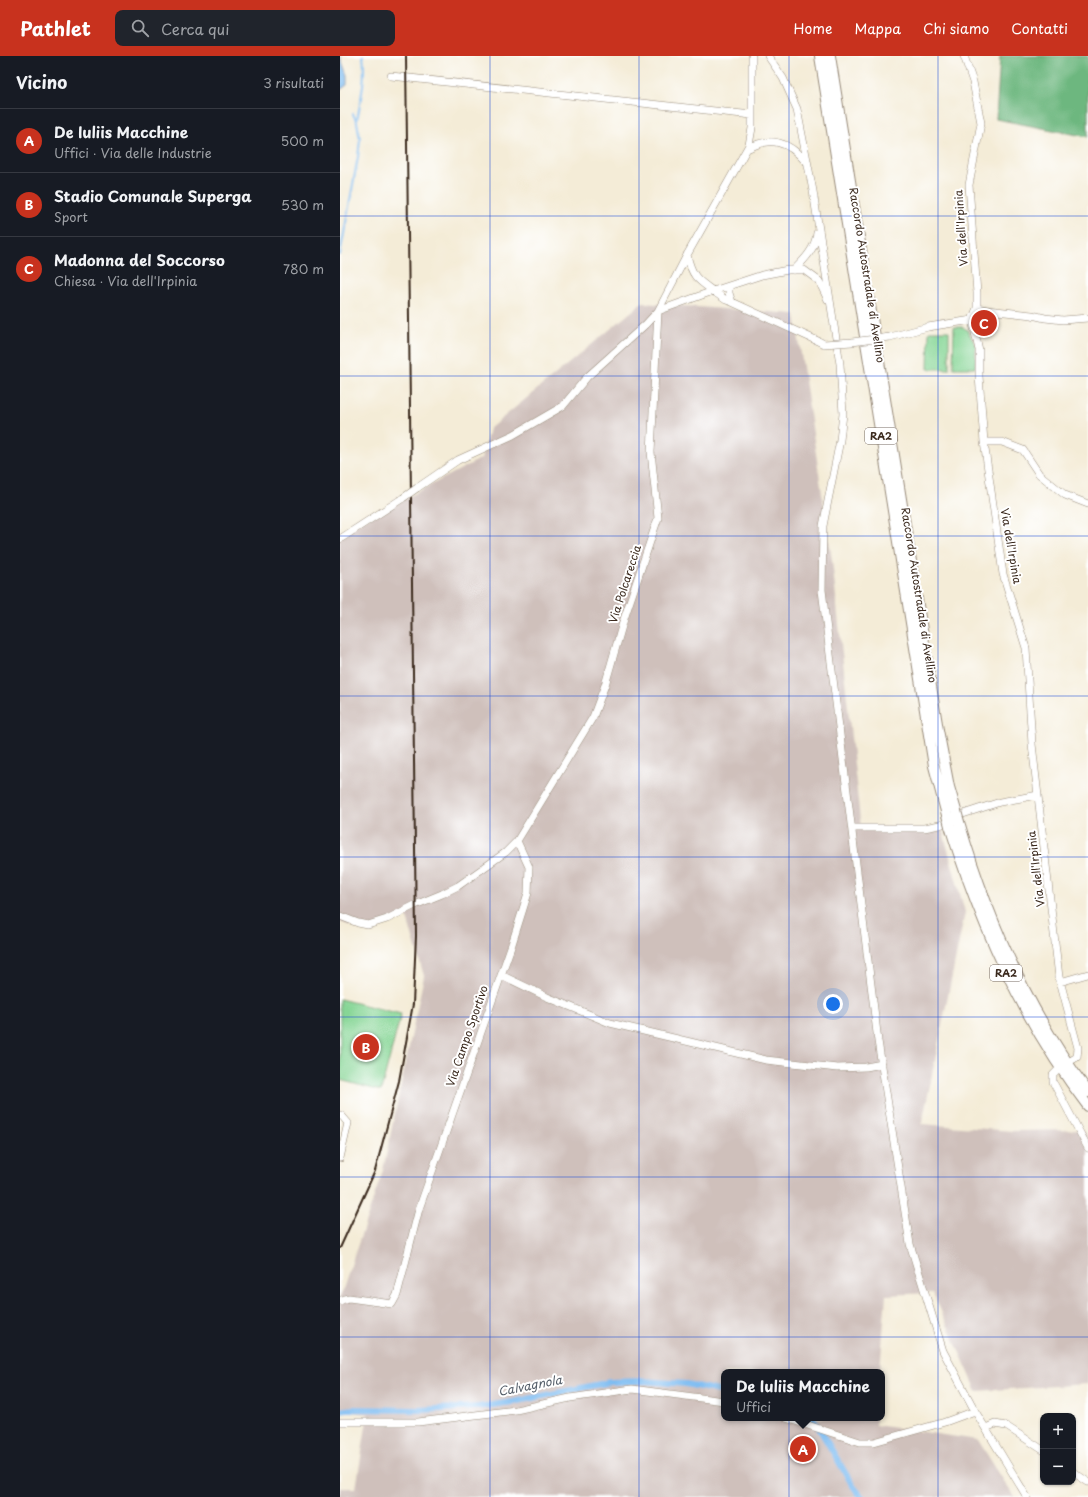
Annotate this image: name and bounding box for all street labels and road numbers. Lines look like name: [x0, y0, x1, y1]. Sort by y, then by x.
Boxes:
street label: Raccordo Autostradale di Avellino: [845, 186, 890, 364]
street label: Via dell'Irpinia: [949, 189, 972, 267]
road number: RA2: [865, 428, 897, 444]
street label: Raccordo Autostradale di Avellino: [897, 506, 942, 684]
street label: Via dell'Irpinia: [996, 507, 1027, 585]
street label: Via Polcareccia: [604, 542, 645, 625]
street label: Via dell'Irpinia: [1022, 830, 1049, 908]
road number: RA2: [990, 965, 1022, 981]
street label: Via Campo Sportivo: [441, 983, 492, 1089]

